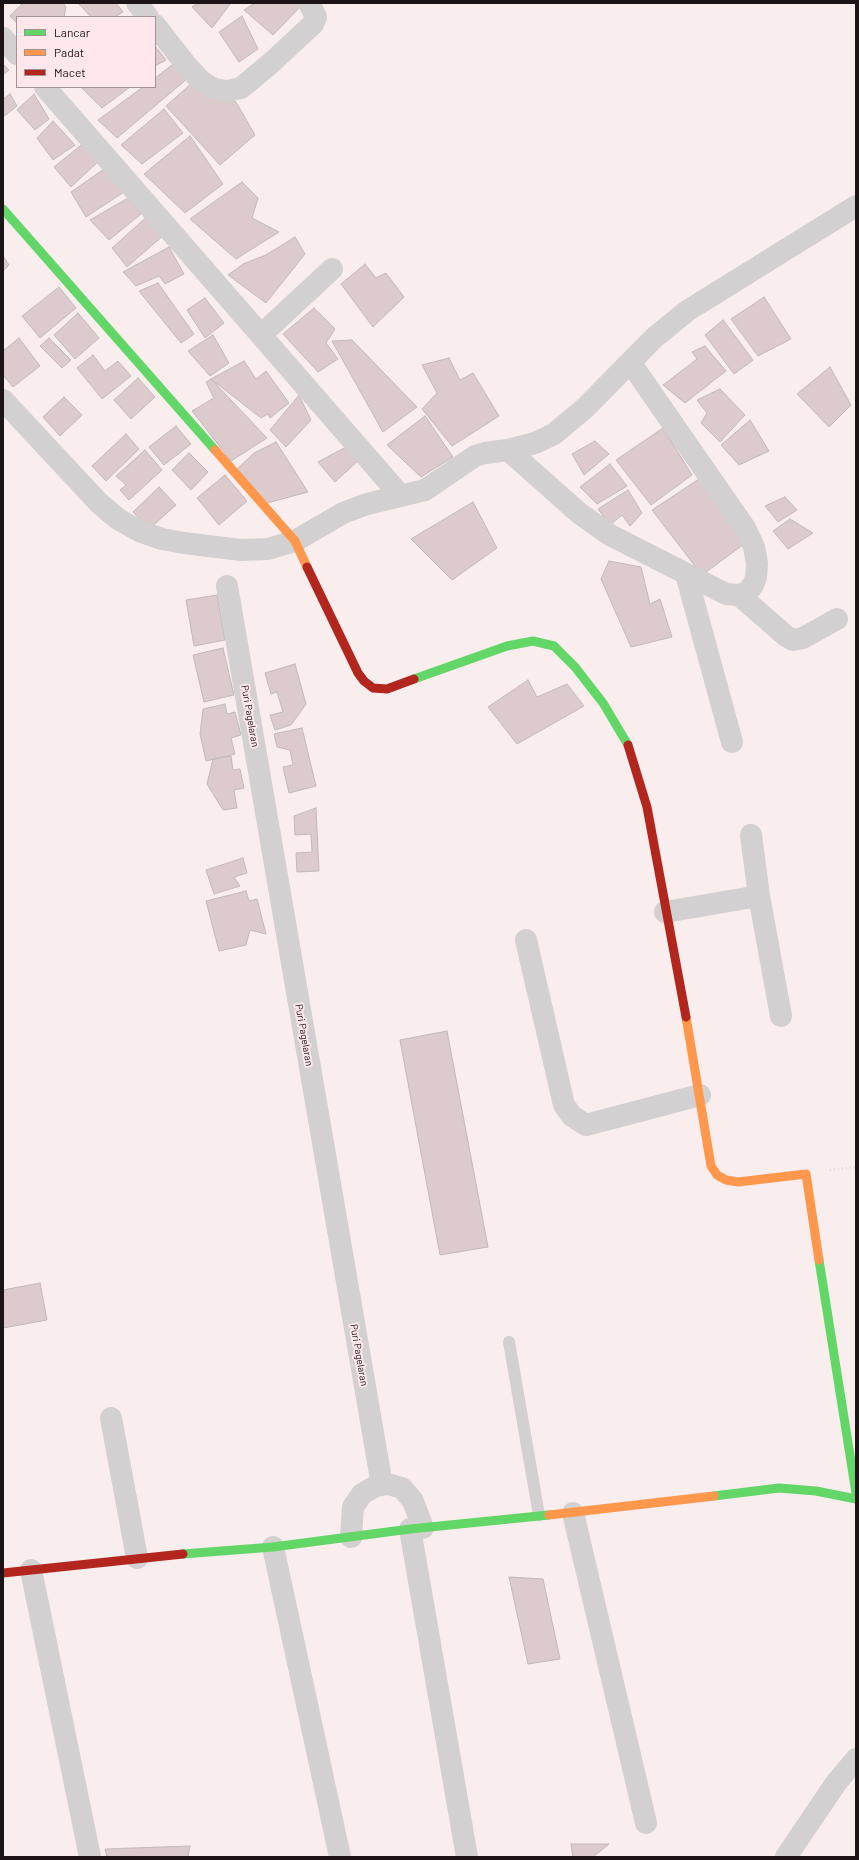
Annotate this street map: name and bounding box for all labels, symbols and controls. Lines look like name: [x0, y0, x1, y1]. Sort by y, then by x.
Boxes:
legend: [16, 16, 156, 88]
text: Lancar: [54, 25, 90, 39]
text: Padat: [54, 45, 84, 59]
text: Macet: [54, 65, 86, 79]
street label: Puri Pagelaran: [239, 684, 261, 748]
street label: Puri Pagelaran: [293, 1003, 315, 1067]
street label: Puri Pagelaran: [348, 1323, 370, 1387]

